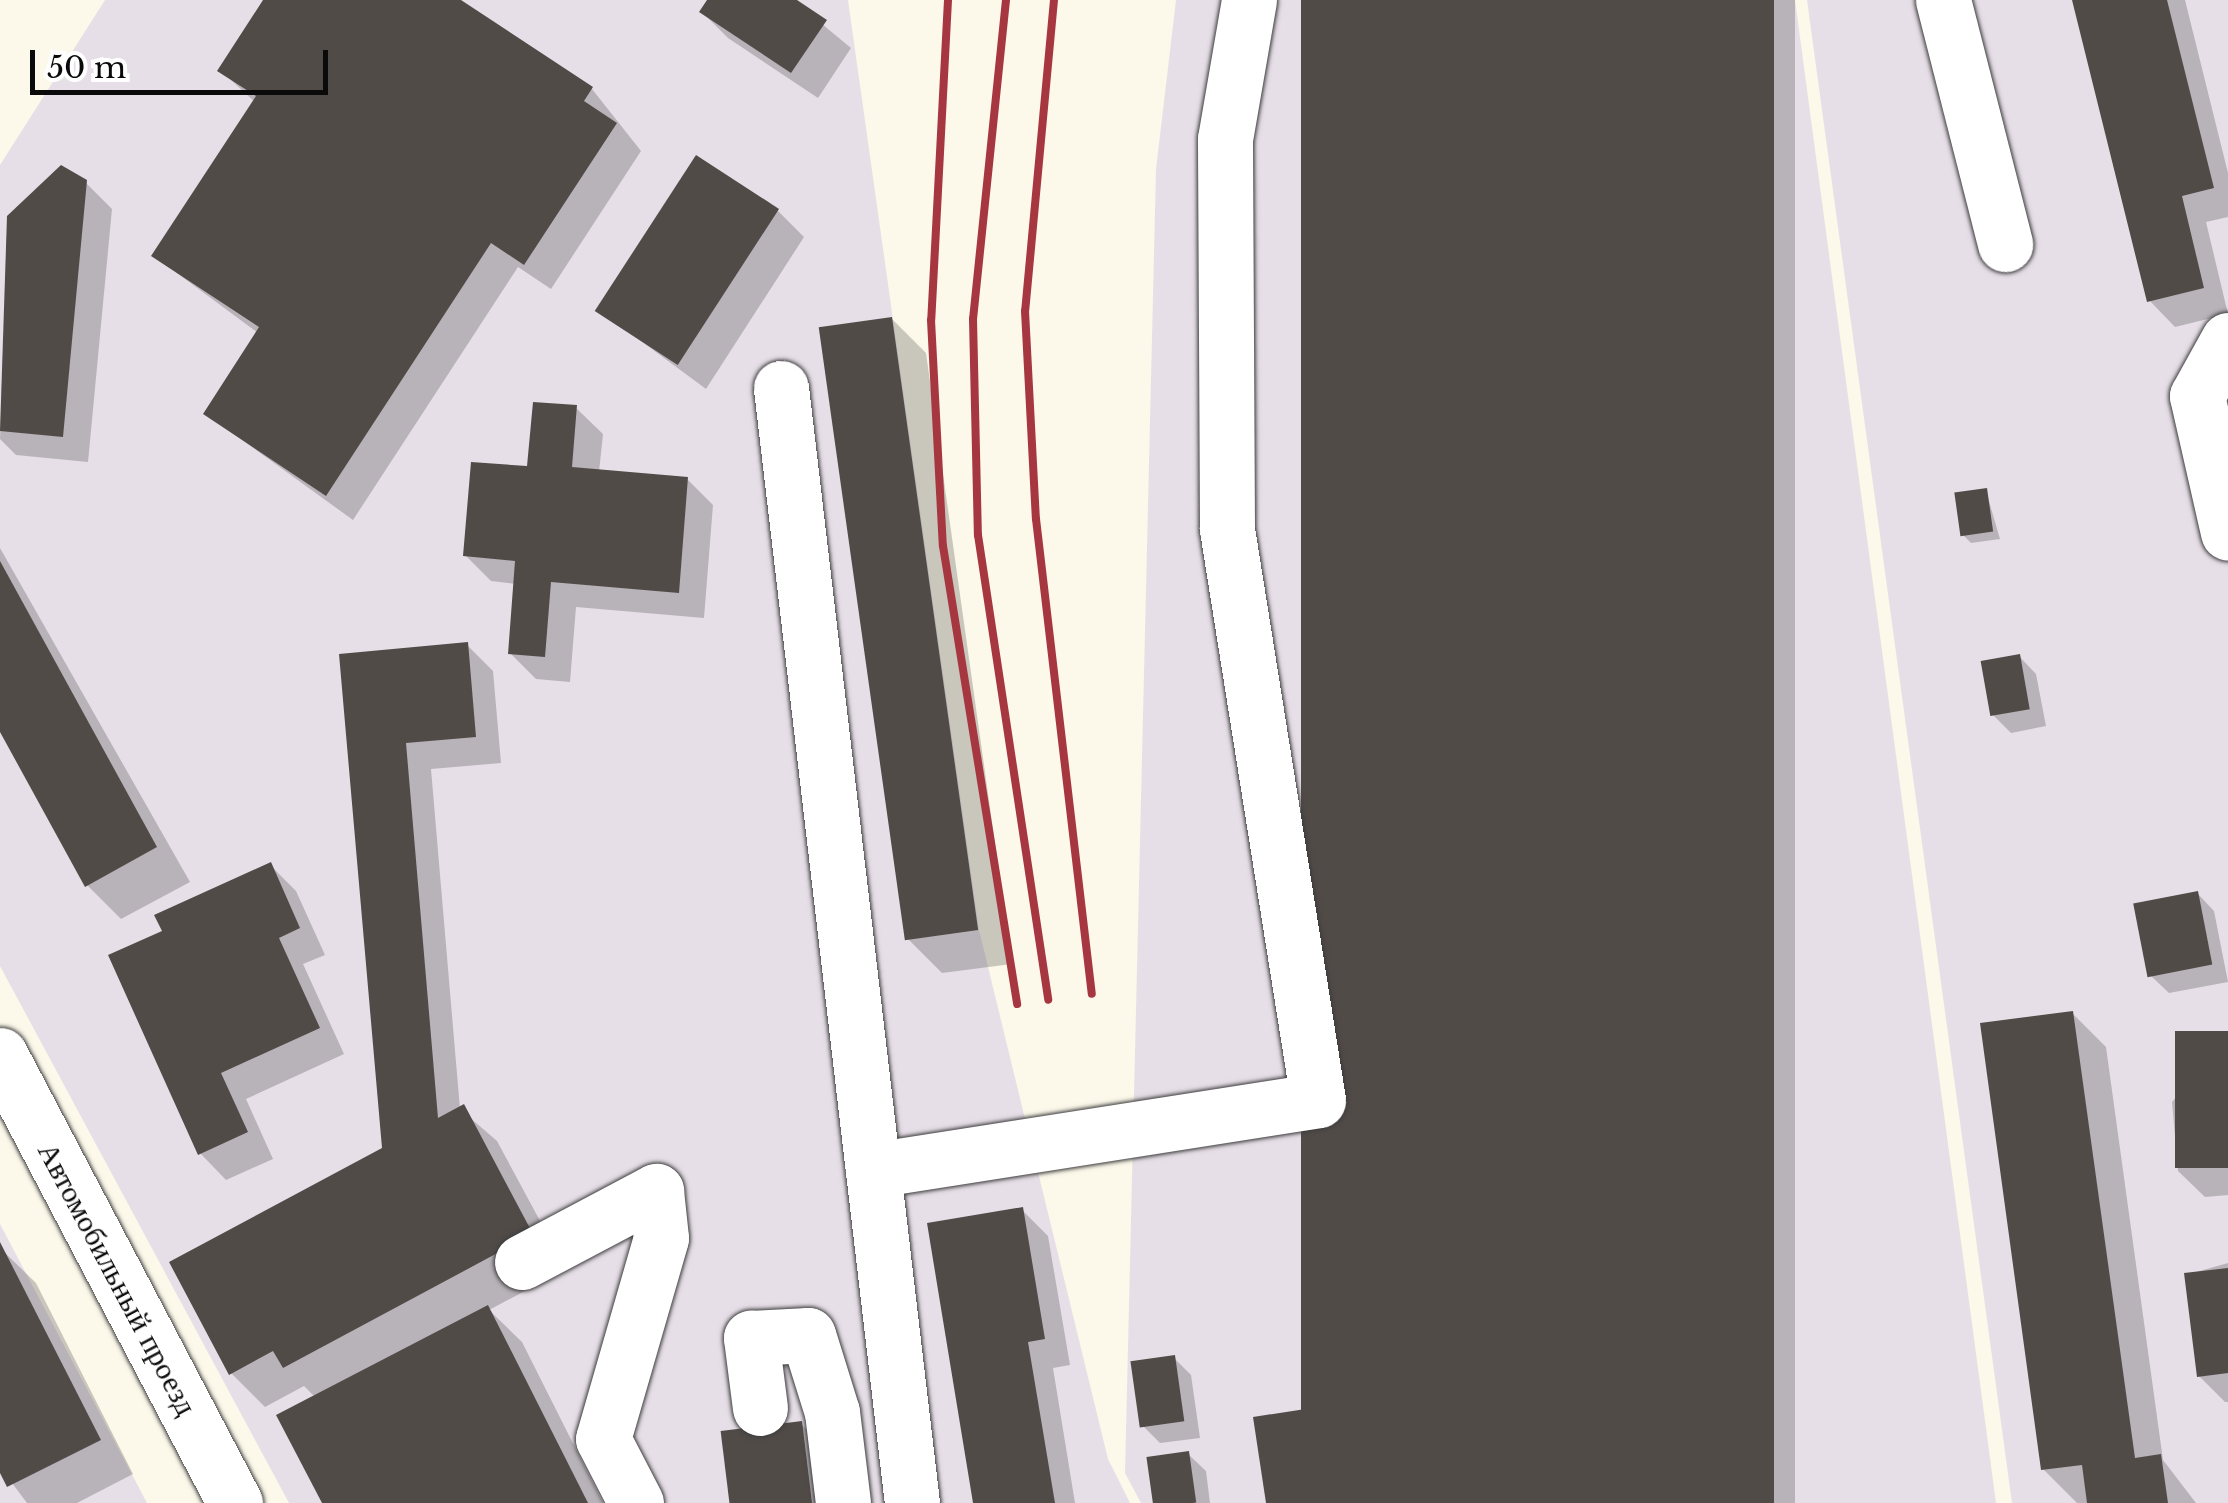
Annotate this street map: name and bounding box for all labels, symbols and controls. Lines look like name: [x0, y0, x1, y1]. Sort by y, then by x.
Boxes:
scale bar: [35, 30, 332, 92]
text: 50 m: [47, 49, 126, 86]
street label: Автомобильный проезд: [30, 1136, 204, 1422]

